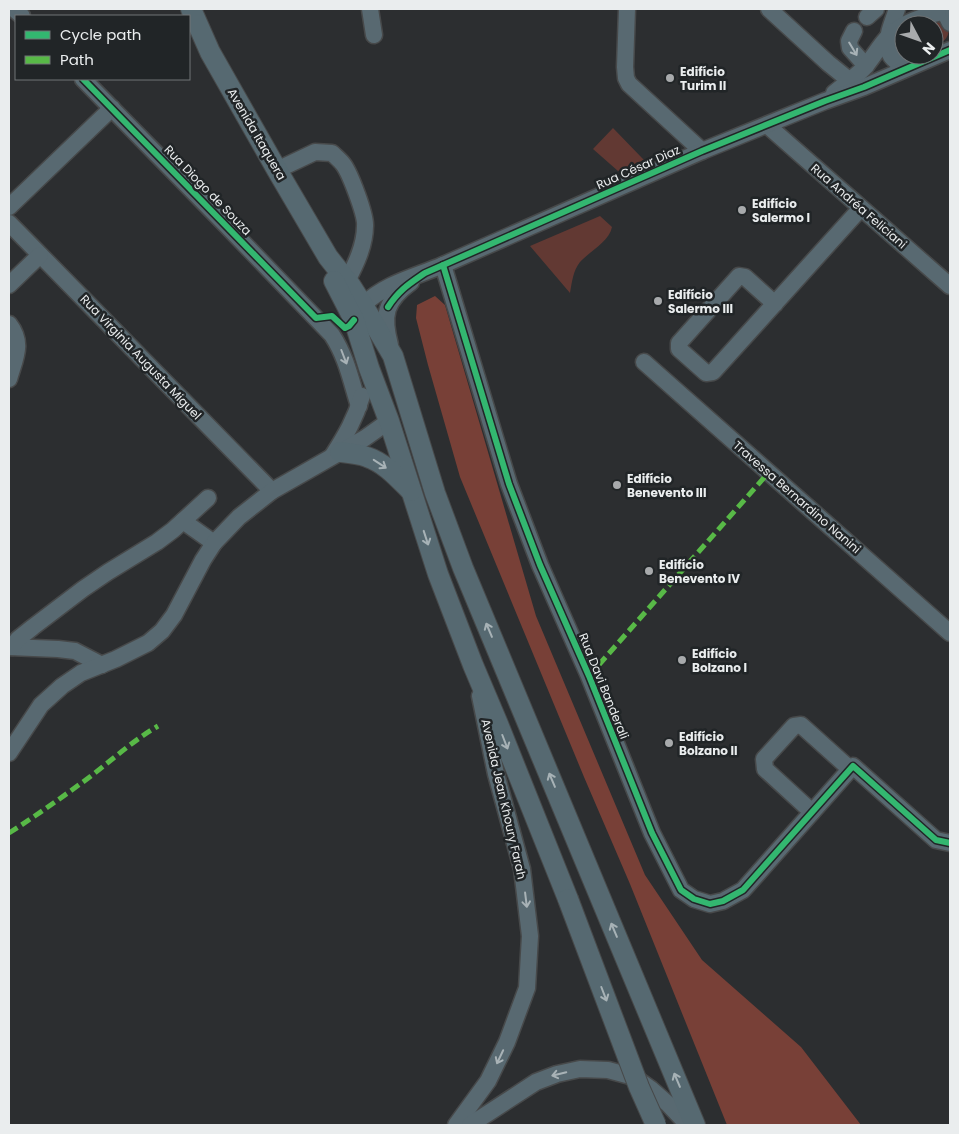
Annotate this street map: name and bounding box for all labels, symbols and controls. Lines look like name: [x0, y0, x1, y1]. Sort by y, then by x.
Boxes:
legend: [15, 15, 190, 80]
north arrow: [894, 15, 944, 65]
text: Cycle path: [60, 24, 141, 45]
text: N: [918, 38, 940, 59]
one-way arrow: [848, 42, 859, 56]
text: Path: [60, 49, 94, 70]
place label: Edifício Turim II: [680, 63, 726, 94]
marker: Edifício Turim II: [664, 72, 676, 84]
street label: Avenida Itaquera: [224, 85, 290, 183]
street label: Rua Diogo de Souza: [161, 141, 255, 239]
street label: Rua César Diaz: [593, 141, 683, 193]
street label: Rua Andréa Feliciani: [807, 160, 911, 252]
place label: Edifício Salermo I: [752, 195, 810, 226]
marker: Edifício Salermo I: [736, 204, 748, 216]
place label: Edifício Salermo III: [668, 286, 733, 317]
street label: Rua Virginia Augusta Miguel: [77, 291, 205, 423]
marker: Edifício Salermo III: [652, 295, 664, 307]
one-way arrow: [340, 349, 349, 364]
street label: Travessa Bernardino Nanini: [730, 437, 865, 557]
one-way arrow: [372, 459, 386, 469]
place label: Edifício Benevento III: [627, 470, 706, 501]
marker: Edifício Benevento III: [611, 479, 623, 491]
one-way arrow: [422, 529, 432, 545]
place label: Edifício Benevento IV: [659, 556, 740, 587]
marker: Edifício Benevento IV: [643, 565, 655, 577]
one-way arrow: [483, 623, 493, 638]
street label: Rua Davi Banderali: [575, 630, 633, 742]
place label: Edifício Bolzano I: [692, 645, 747, 676]
marker: Edifício Bolzano I: [676, 654, 688, 666]
street label: Avenida Jean Khoury Farah: [477, 717, 531, 881]
place label: Edifício Bolzano II: [679, 728, 738, 759]
one-way arrow: [501, 734, 510, 749]
marker: Edifício Bolzano II: [663, 737, 675, 749]
one-way arrow: [546, 773, 556, 788]
one-way arrow: [521, 892, 531, 908]
one-way arrow: [609, 923, 618, 938]
one-way arrow: [600, 985, 609, 1001]
one-way arrow: [495, 1049, 504, 1064]
one-way arrow: [552, 1070, 568, 1079]
one-way arrow: [671, 1073, 681, 1088]

